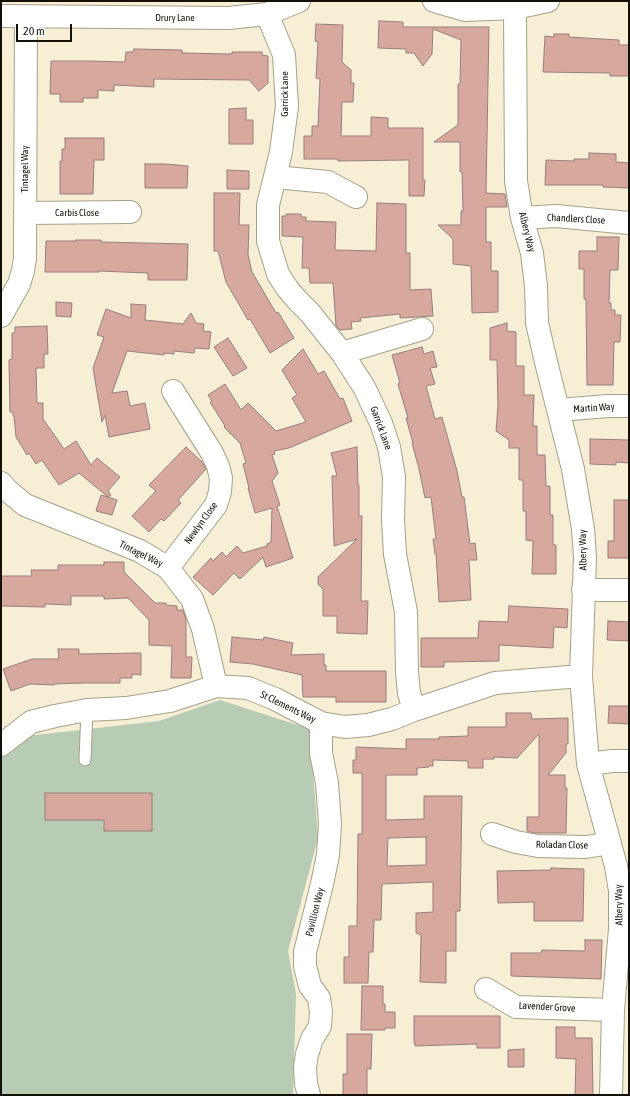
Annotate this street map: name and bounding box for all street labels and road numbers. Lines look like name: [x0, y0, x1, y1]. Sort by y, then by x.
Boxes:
street label: Drury Lane: [155, 12, 195, 24]
street label: Garrick Lane: [279, 71, 291, 117]
street label: Tintagel Way: [19, 145, 31, 193]
street label: Carbis Close: [55, 207, 99, 219]
street label: Albery Way: [516, 211, 538, 253]
street label: Chandlers Close: [547, 211, 605, 227]
street label: Martin Way: [573, 401, 615, 415]
street label: Garrick Lane: [368, 405, 394, 451]
street label: Newlyn Close: [182, 500, 220, 546]
street label: Albery Way: [577, 529, 589, 571]
street label: Tintagel Way: [117, 538, 165, 570]
street label: St Clements Way: [258, 688, 318, 726]
street label: Roladan Close: [536, 839, 588, 851]
street label: Albery Way: [613, 884, 625, 926]
street label: Pavillion Way: [303, 886, 327, 938]
street label: Lavender Grove: [518, 1000, 576, 1014]

